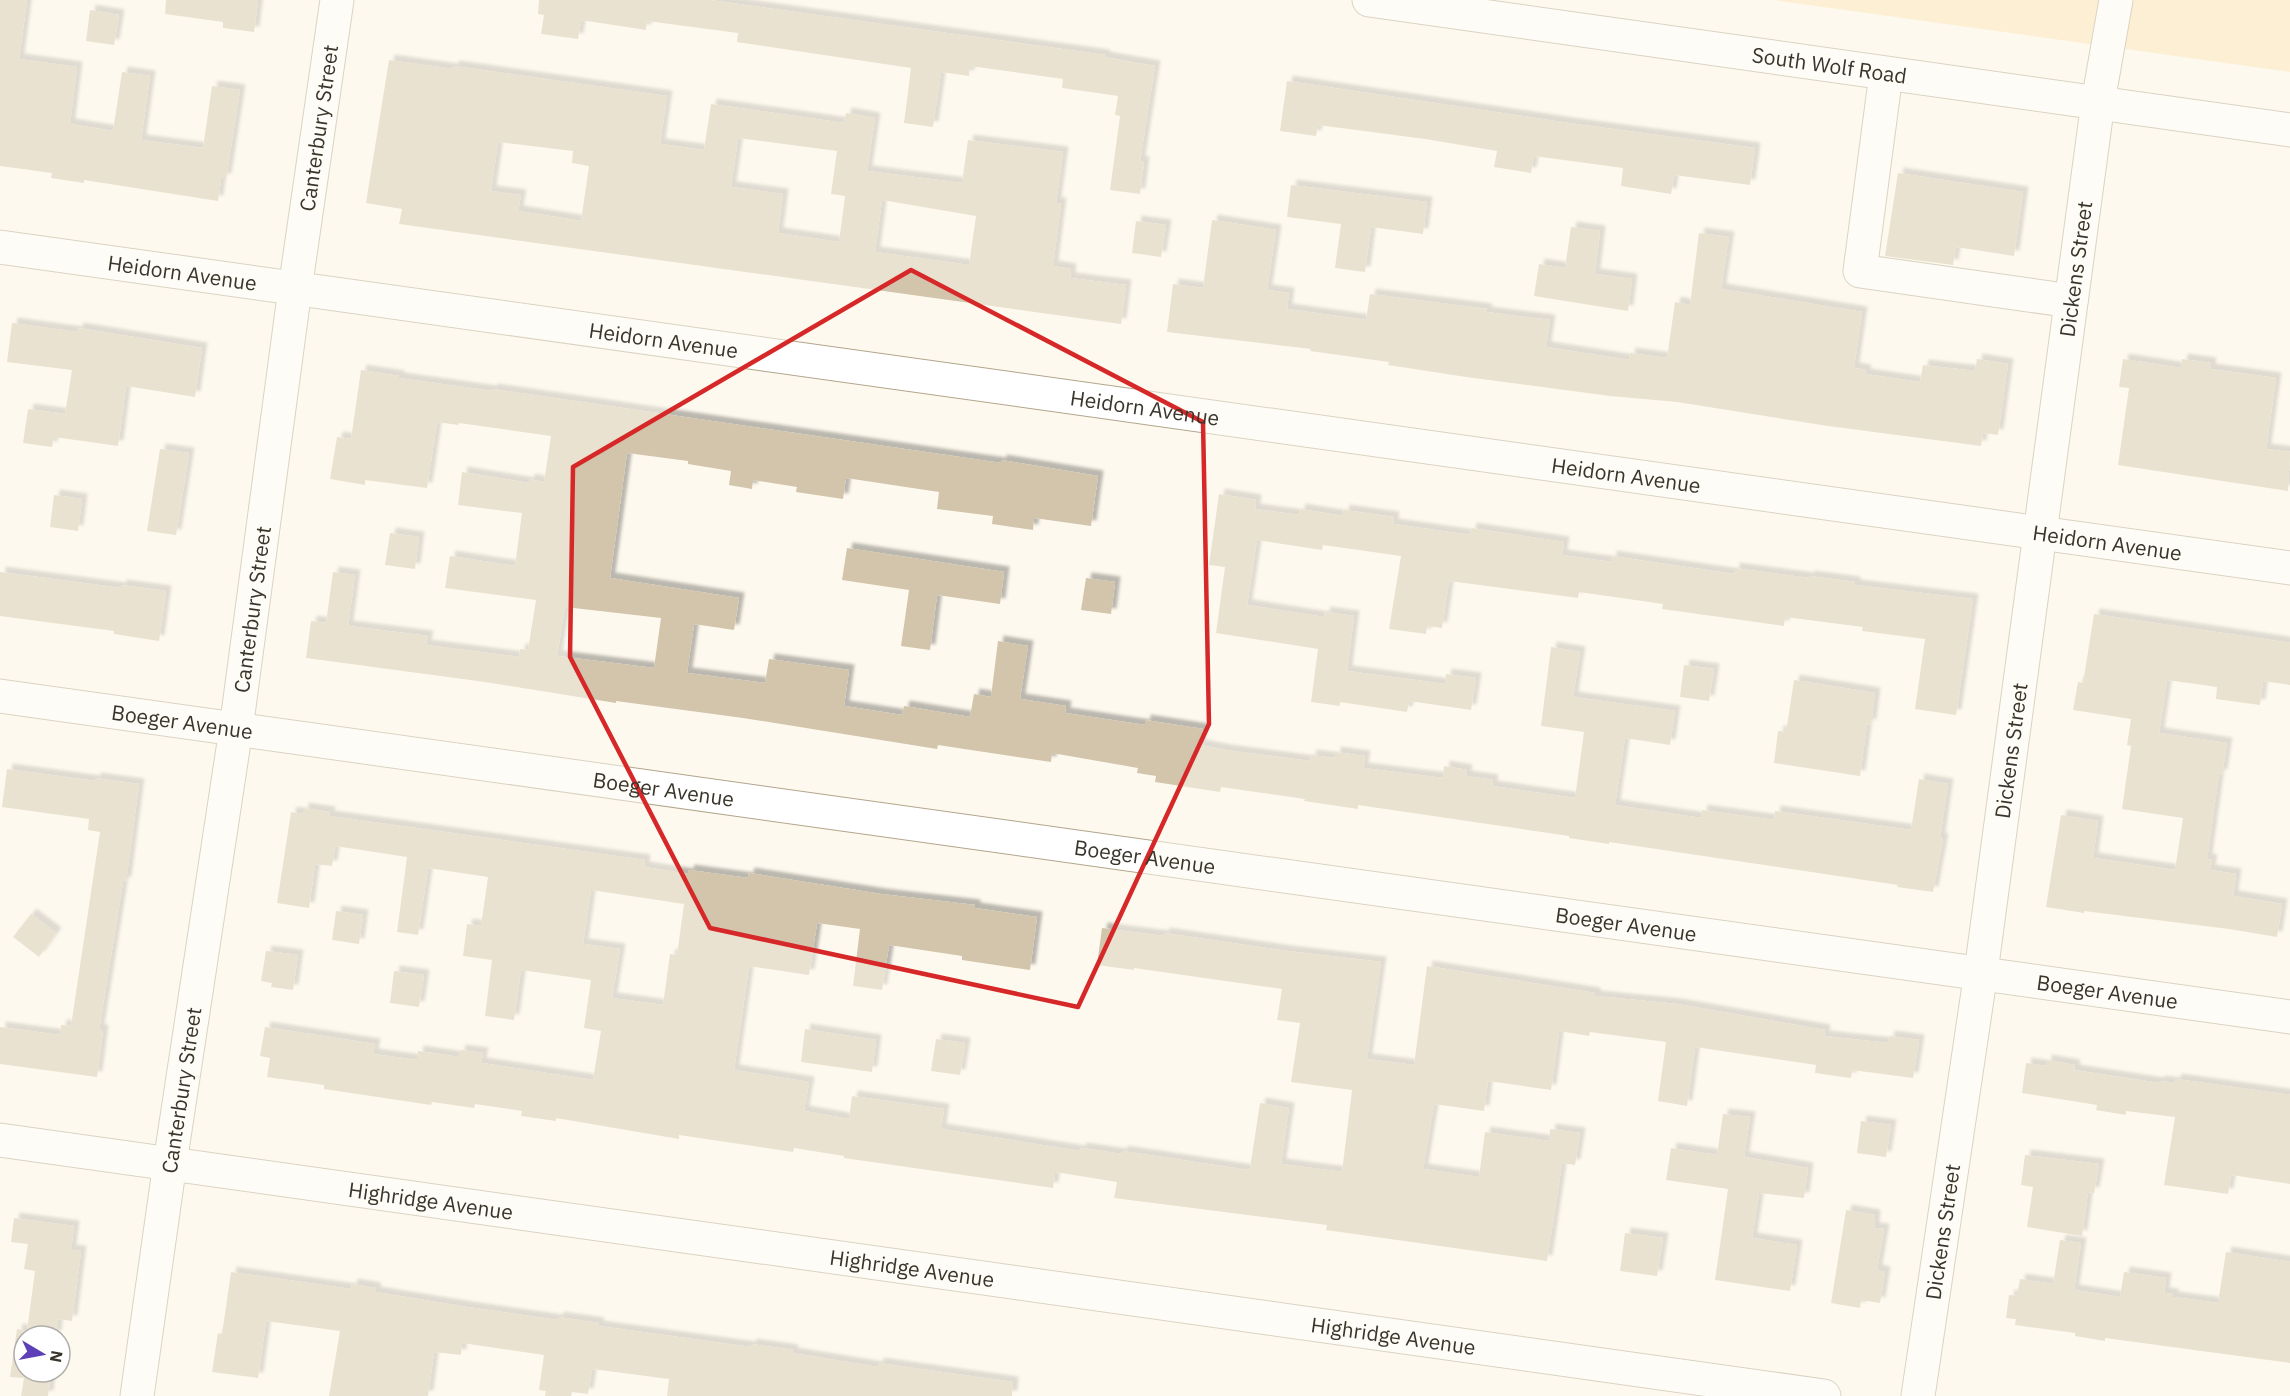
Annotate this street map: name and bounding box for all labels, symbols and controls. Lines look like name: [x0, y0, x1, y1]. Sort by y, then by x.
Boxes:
street label: South Wolf Road: [1750, 40, 1909, 90]
street label: Canterbury Street: [292, 43, 344, 213]
street label: Dickens Street: [2053, 199, 2099, 339]
street label: Heidorn Avenue: [106, 248, 259, 297]
street label: Heidorn Avenue: [587, 316, 740, 364]
street label: Heidorn Avenue: [1068, 383, 1221, 432]
street label: Heidorn Avenue: [1550, 451, 1703, 499]
street label: Heidorn Avenue: [2031, 518, 2184, 567]
street label: Canterbury Street: [227, 524, 277, 694]
street label: Dickens Street: [1988, 681, 2034, 820]
street label: Boeger Avenue: [110, 698, 255, 745]
street label: Boeger Avenue: [591, 765, 736, 813]
street label: Boeger Avenue: [1072, 833, 1217, 880]
street label: Boeger Avenue: [1554, 900, 1699, 948]
street label: Boeger Avenue: [2035, 968, 2180, 1015]
street label: Canterbury Street: [155, 1005, 208, 1175]
street label: Dickens Street: [1918, 1162, 1966, 1302]
street label: Highridge Avenue: [347, 1175, 515, 1226]
street label: Highridge Avenue: [828, 1243, 996, 1293]
street label: Highridge Avenue: [1309, 1310, 1477, 1361]
north arrow: [12, 1324, 72, 1384]
text: N: [46, 1349, 68, 1364]

